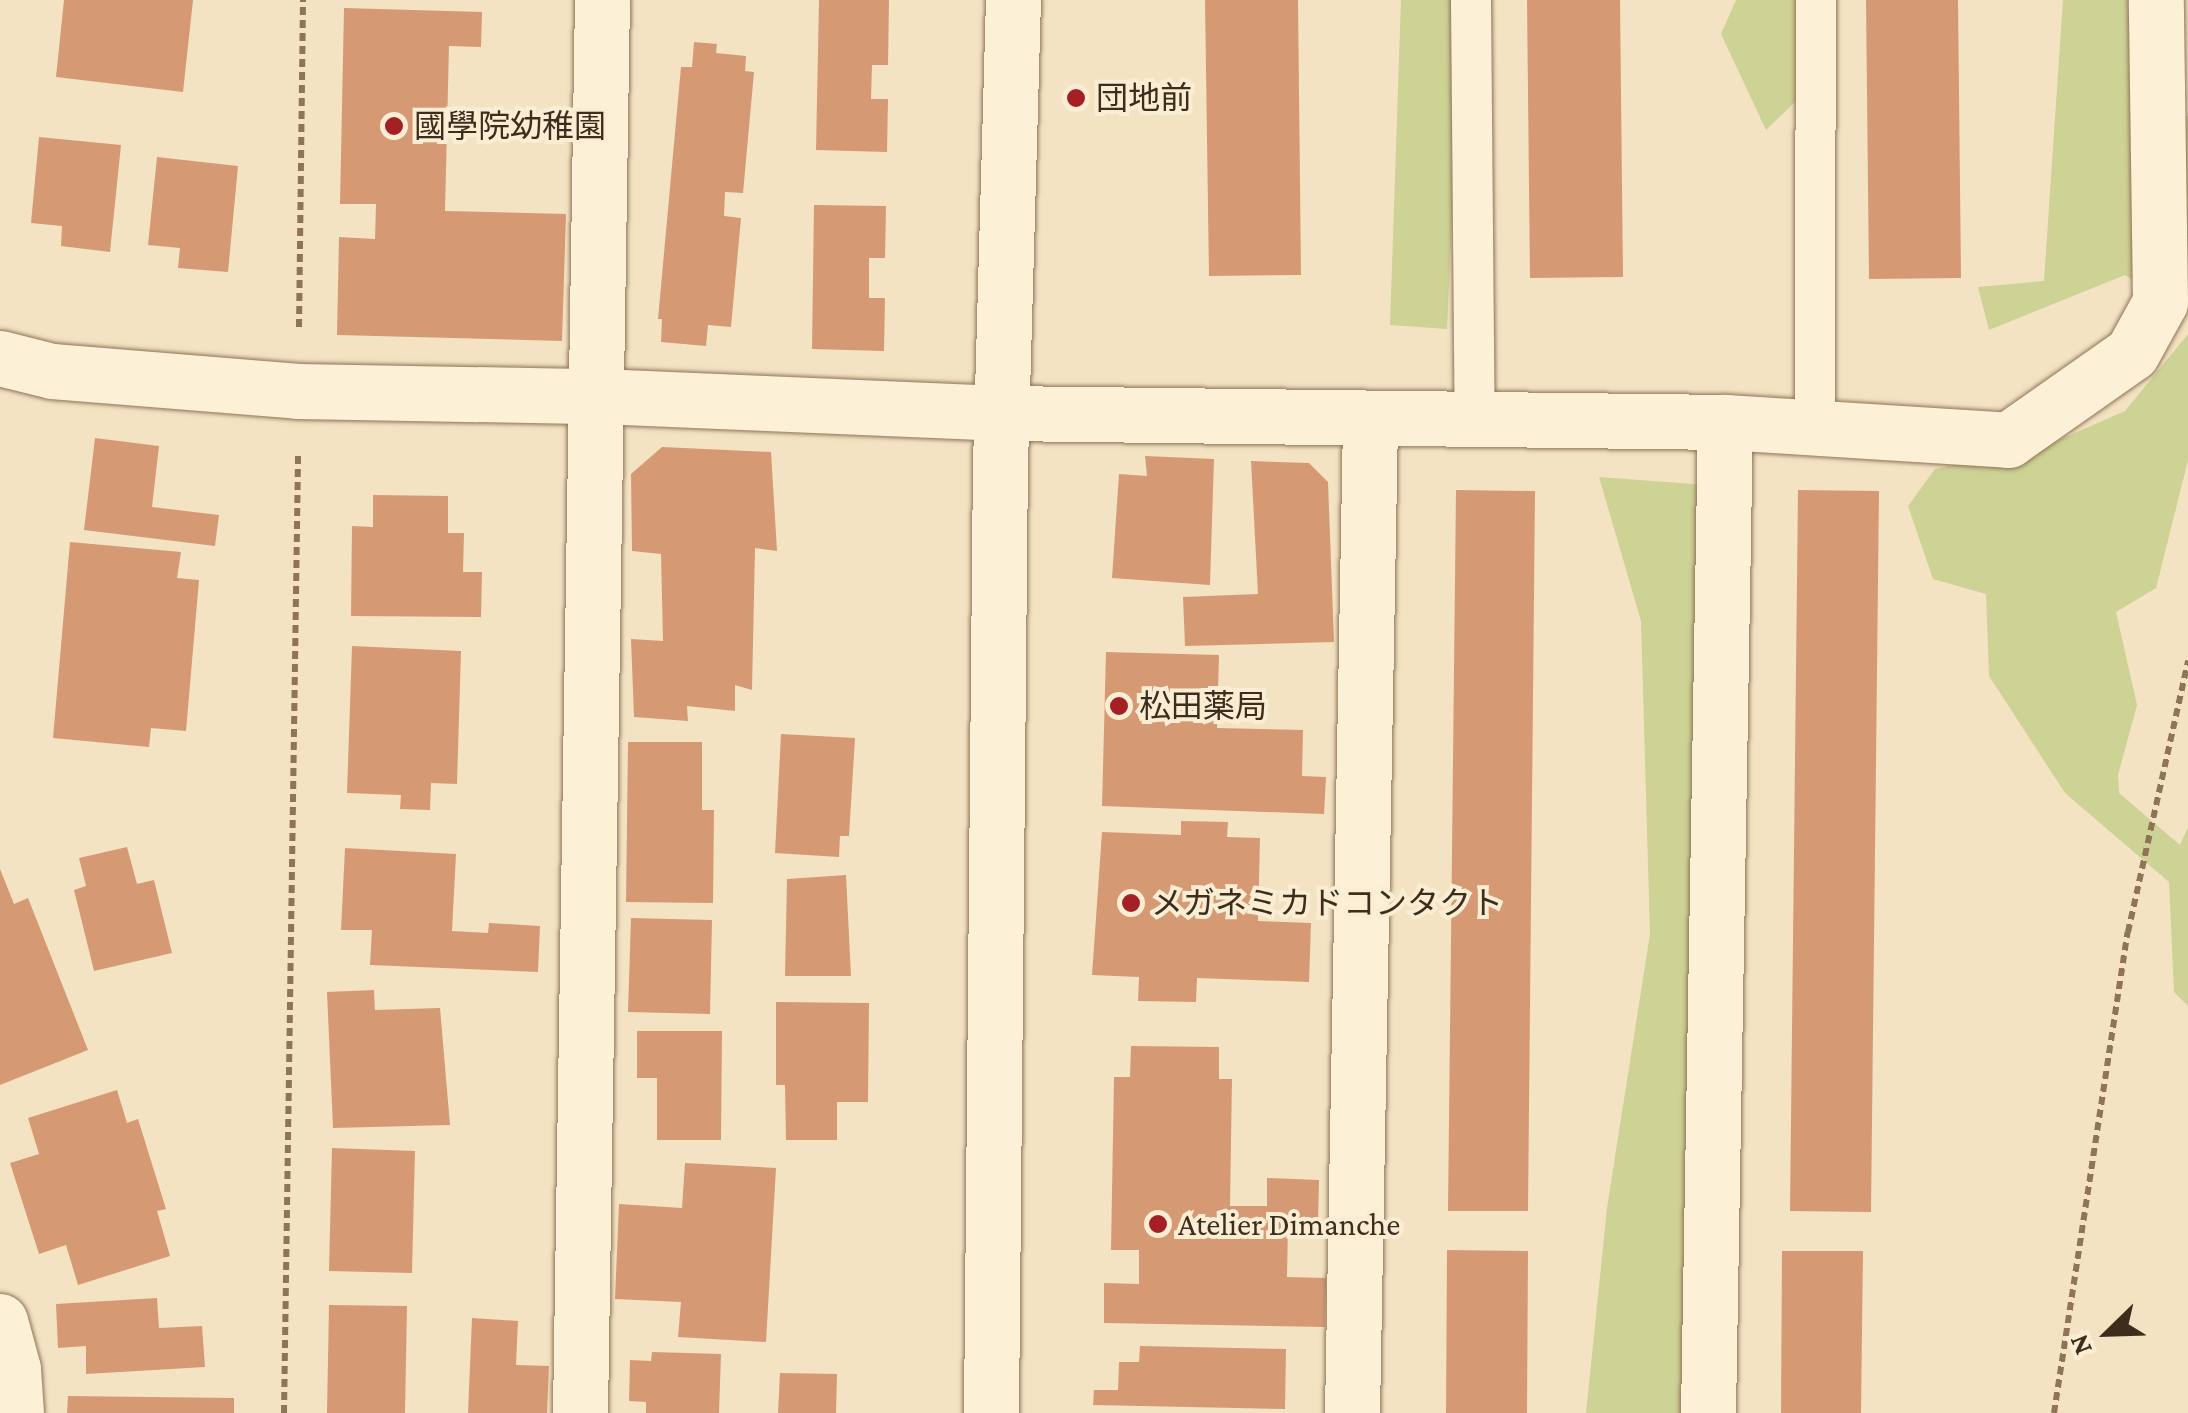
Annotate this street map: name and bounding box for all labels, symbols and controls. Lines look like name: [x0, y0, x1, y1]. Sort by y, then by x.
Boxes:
place label: 団地前: [1096, 79, 1192, 117]
marker: 団地前: [1065, 87, 1087, 109]
place label: 國學院幼稚園: [414, 107, 606, 145]
marker: 國學院幼稚園: [383, 115, 405, 137]
place label: 松田薬局: [1139, 687, 1267, 725]
marker: 松田薬局: [1108, 695, 1130, 717]
place label: メガネミカドコンタクト: [1151, 884, 1503, 922]
marker: メガネミカドコンタクト: [1120, 892, 1142, 914]
place label: Atelier Dimanche: [1178, 1205, 1400, 1243]
marker: Atelier Dimanche: [1147, 1213, 1169, 1235]
north arrow: [2058, 1283, 2158, 1383]
text: N: [2062, 1330, 2098, 1360]

